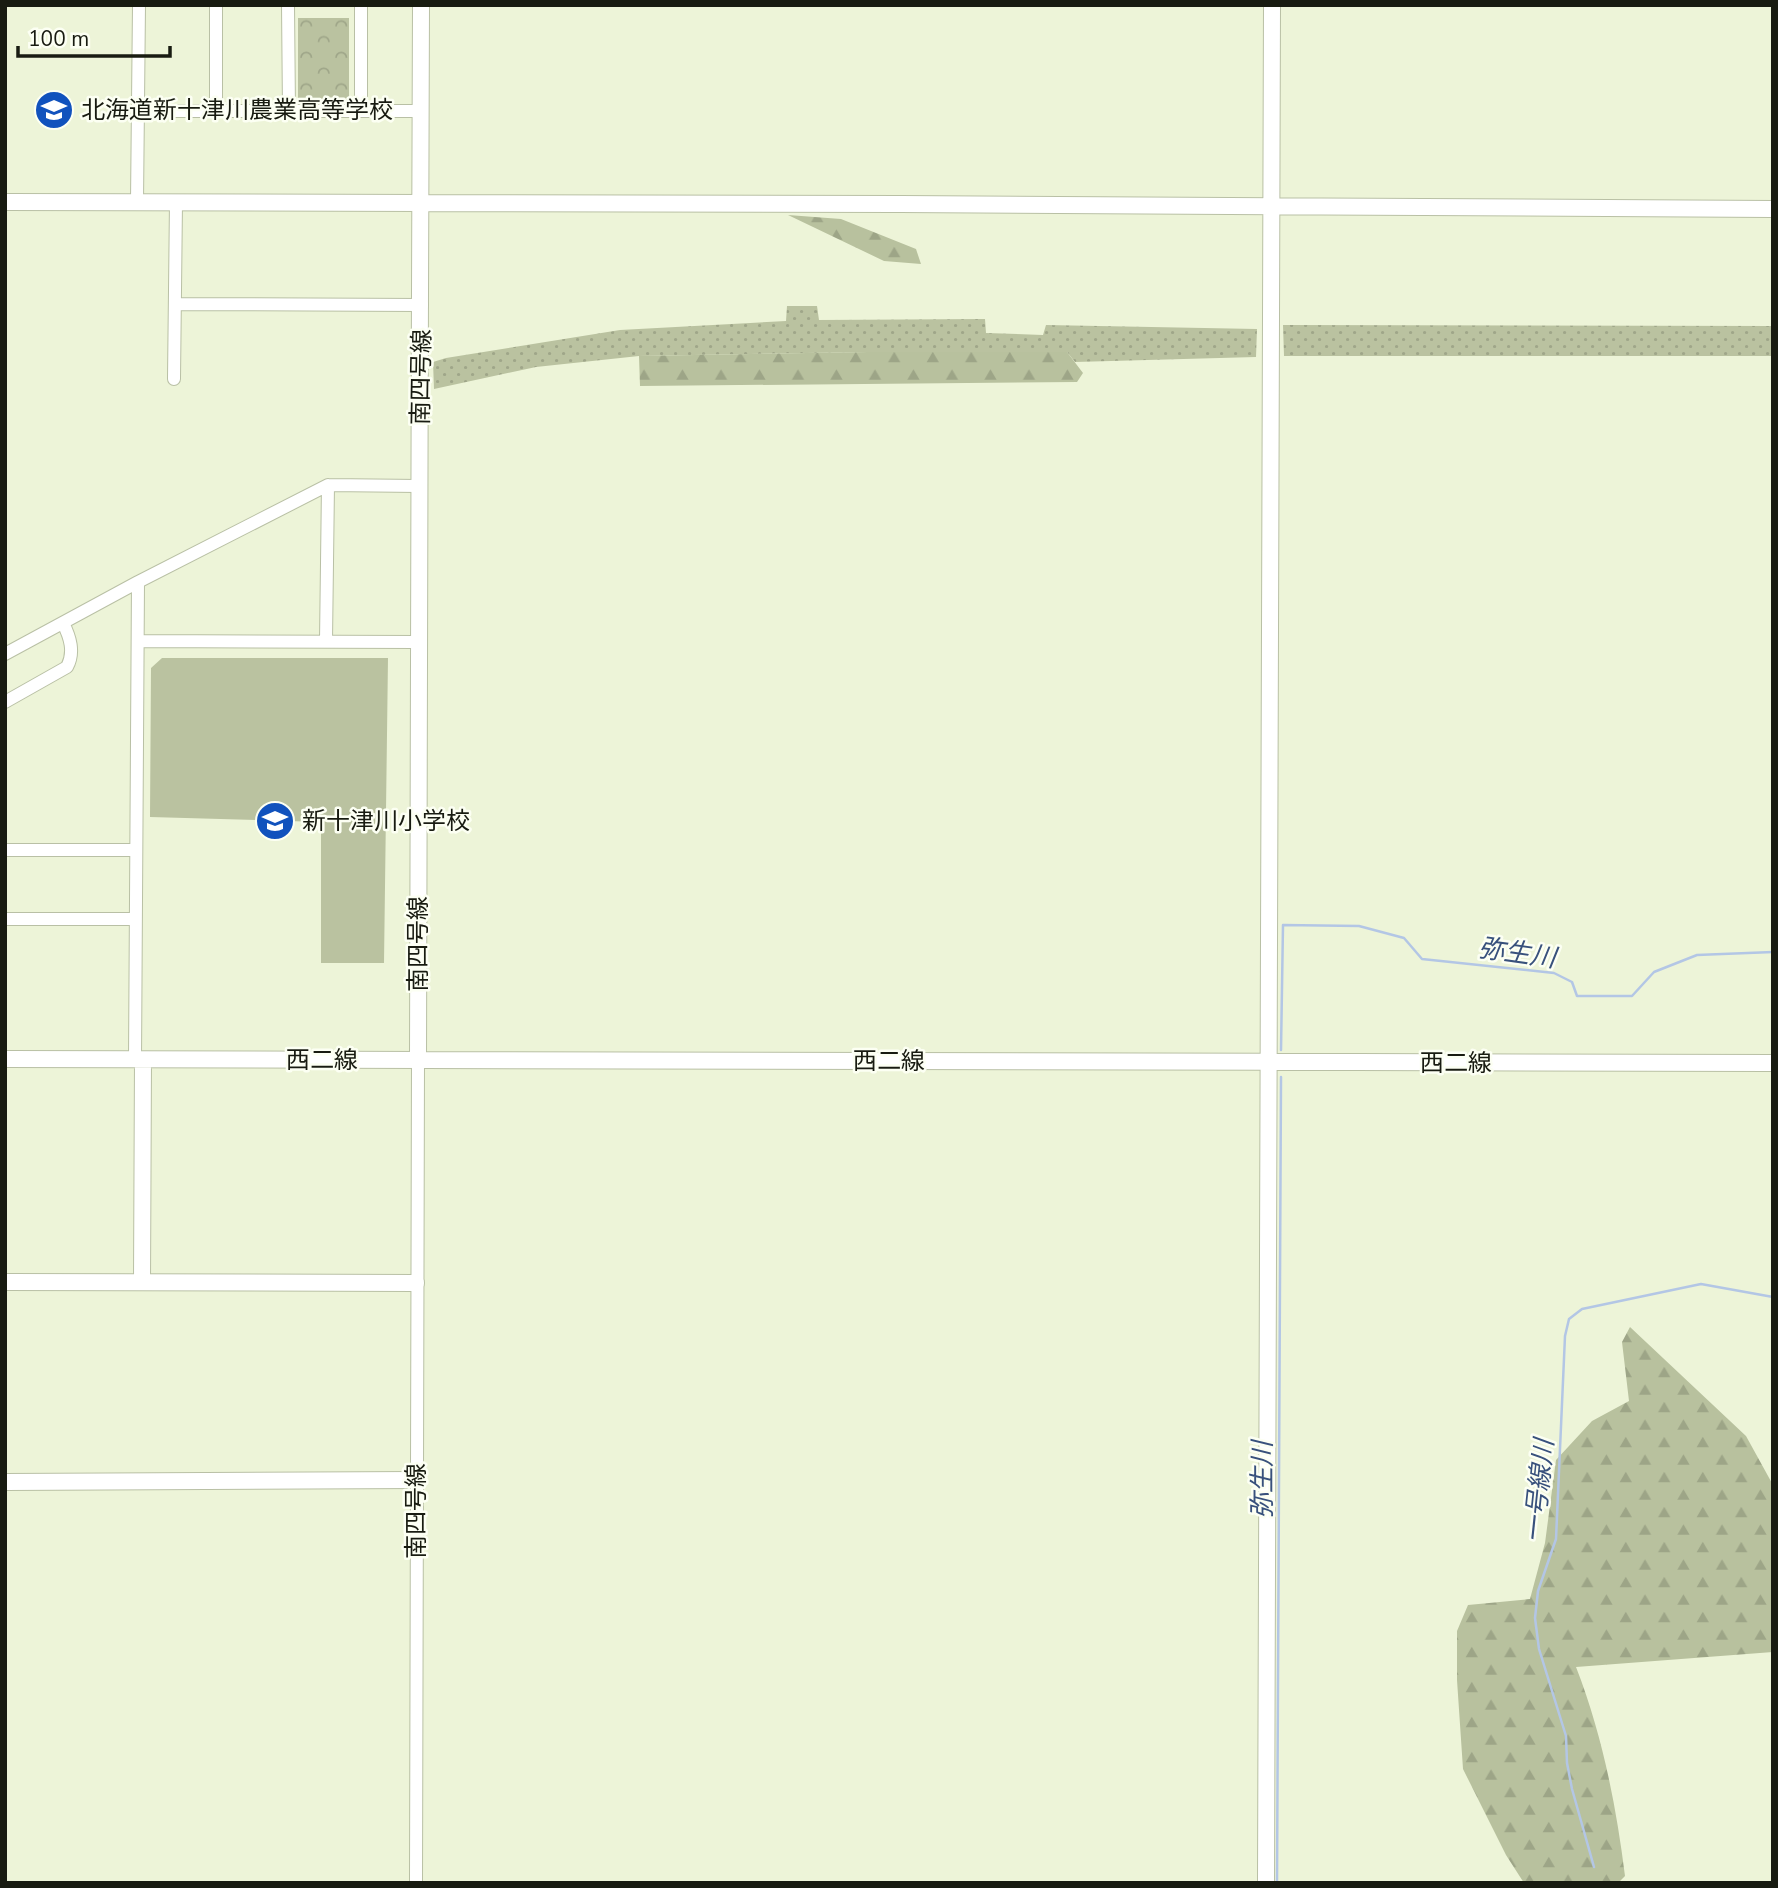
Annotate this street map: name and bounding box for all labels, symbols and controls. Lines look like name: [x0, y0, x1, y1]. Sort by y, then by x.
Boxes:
scale bar: [18, 14, 170, 58]
text: 100 m: [28, 25, 89, 53]
school or university icon: 北海道新十津川農業高等学校: [33, 89, 75, 131]
place label: 北海道新十津川農業高等学校: [81, 94, 393, 126]
street label: 南四号線: [404, 329, 438, 425]
school or university icon: 新十津川小学校: [254, 800, 296, 842]
place label: 新十津川小学校: [302, 805, 470, 837]
street label: 南四号線: [402, 896, 434, 992]
water label: 弥生川: [1476, 930, 1561, 976]
street label: 西二線: [286, 1044, 358, 1076]
street label: 西二線: [853, 1045, 925, 1077]
street label: 西二線: [1420, 1047, 1492, 1079]
water label: 一号線川: [1516, 1434, 1562, 1545]
water label: 弥生川: [1245, 1438, 1280, 1519]
street label: 南四号線: [400, 1463, 432, 1559]

